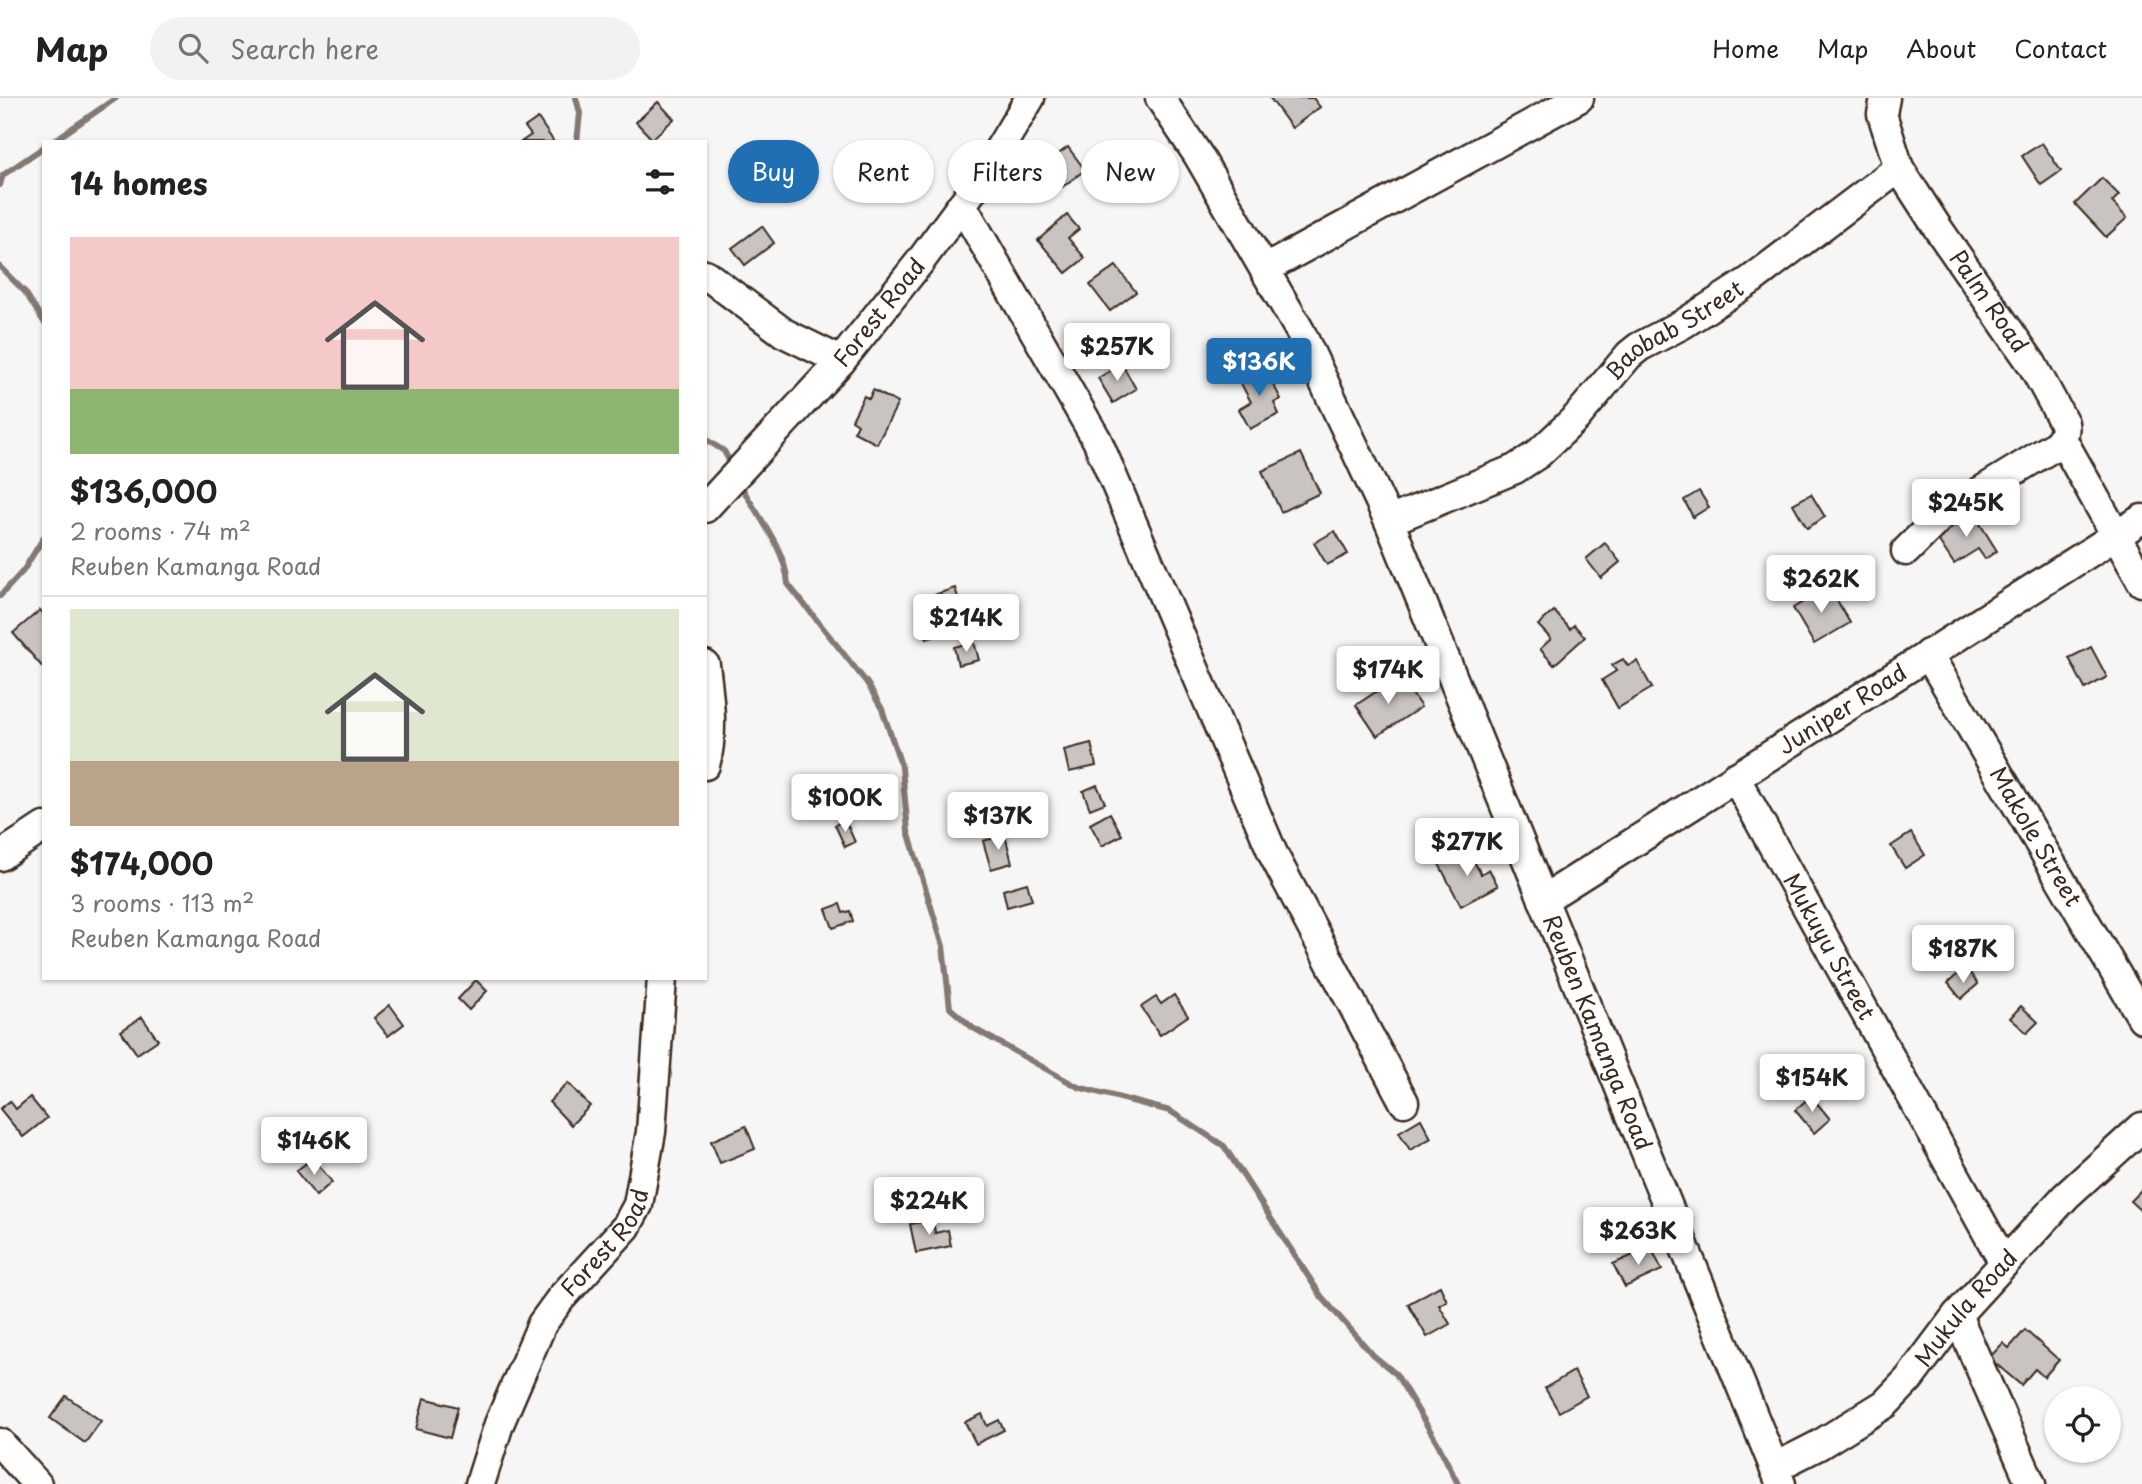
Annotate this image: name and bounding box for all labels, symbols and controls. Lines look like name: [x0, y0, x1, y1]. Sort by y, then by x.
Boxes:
search box: [150, 17, 640, 80]
text: Map: [35, 23, 108, 73]
icon: search: [174, 29, 212, 67]
text: Search here: [230, 29, 379, 68]
text: Home: [1712, 30, 1779, 66]
text: Map: [1817, 30, 1868, 66]
text: About: [1906, 30, 1976, 66]
text: Contact: [2014, 30, 2107, 66]
chip: Buy: [728, 140, 819, 203]
chip: Rent: [833, 140, 934, 203]
chip: Filters: [948, 140, 1067, 203]
chip: New: [1081, 140, 1179, 203]
text: 14 homes: [70, 160, 208, 205]
icon: filters: [641, 163, 679, 201]
street label: Palm Road: [1942, 242, 2038, 359]
street label: Forest Road: [824, 250, 933, 374]
street label: Baobab Street: [1596, 270, 1750, 387]
icon: home: [312, 282, 438, 408]
pin: $257K: [1068, 324, 1166, 383]
text: $257K: [1080, 328, 1154, 363]
pin: $136K: [1210, 338, 1308, 398]
text: $136K: [1222, 343, 1296, 378]
text: $136,000: [70, 468, 217, 513]
pin: $245K: [1917, 480, 2015, 539]
text: $245K: [1928, 484, 2004, 519]
text: 2 rooms · 74 m²: [70, 513, 251, 548]
text: Reuben Kamanga Road: [70, 548, 322, 583]
pin: $262K: [1772, 556, 1870, 615]
text: $262K: [1782, 560, 1860, 595]
pin: $214K: [917, 594, 1015, 654]
text: $214K: [929, 599, 1003, 634]
pin: $174K: [1339, 646, 1437, 706]
text: $174K: [1353, 651, 1423, 686]
icon: home: [312, 654, 438, 780]
street label: Juniper Road: [1770, 654, 1913, 762]
street label: Makole Street: [1982, 759, 2092, 913]
pin: $100K: [796, 774, 894, 834]
text: $100K: [807, 779, 883, 814]
pin: $137K: [949, 792, 1047, 852]
text: $137K: [963, 797, 1033, 832]
pin: $277K: [1418, 818, 1516, 878]
text: $277K: [1431, 823, 1503, 858]
text: $174,000: [70, 840, 213, 885]
street label: Mukuyu Street: [1775, 866, 1885, 1026]
text: 3 rooms · 113 m²: [70, 885, 254, 920]
street label: Reuben Kamanga Road: [1535, 909, 1662, 1155]
text: Reuben Kamanga Road: [70, 920, 322, 955]
pin: $187K: [1914, 926, 2012, 985]
text: $187K: [1928, 930, 1998, 965]
pin: $154K: [1763, 1054, 1861, 1114]
text: $154K: [1776, 1059, 1848, 1094]
pin: $146K: [265, 1118, 363, 1177]
text: $146K: [277, 1122, 351, 1157]
pin: $224K: [880, 1178, 978, 1237]
text: $224K: [890, 1182, 968, 1217]
street label: Forest Road: [551, 1186, 657, 1304]
pin: $263K: [1589, 1208, 1687, 1267]
text: $263K: [1599, 1212, 1677, 1247]
street label: Mukula Road: [1905, 1241, 2025, 1373]
map controls: [2044, 1386, 2121, 1463]
button: locate: [2044, 1386, 2121, 1463]

